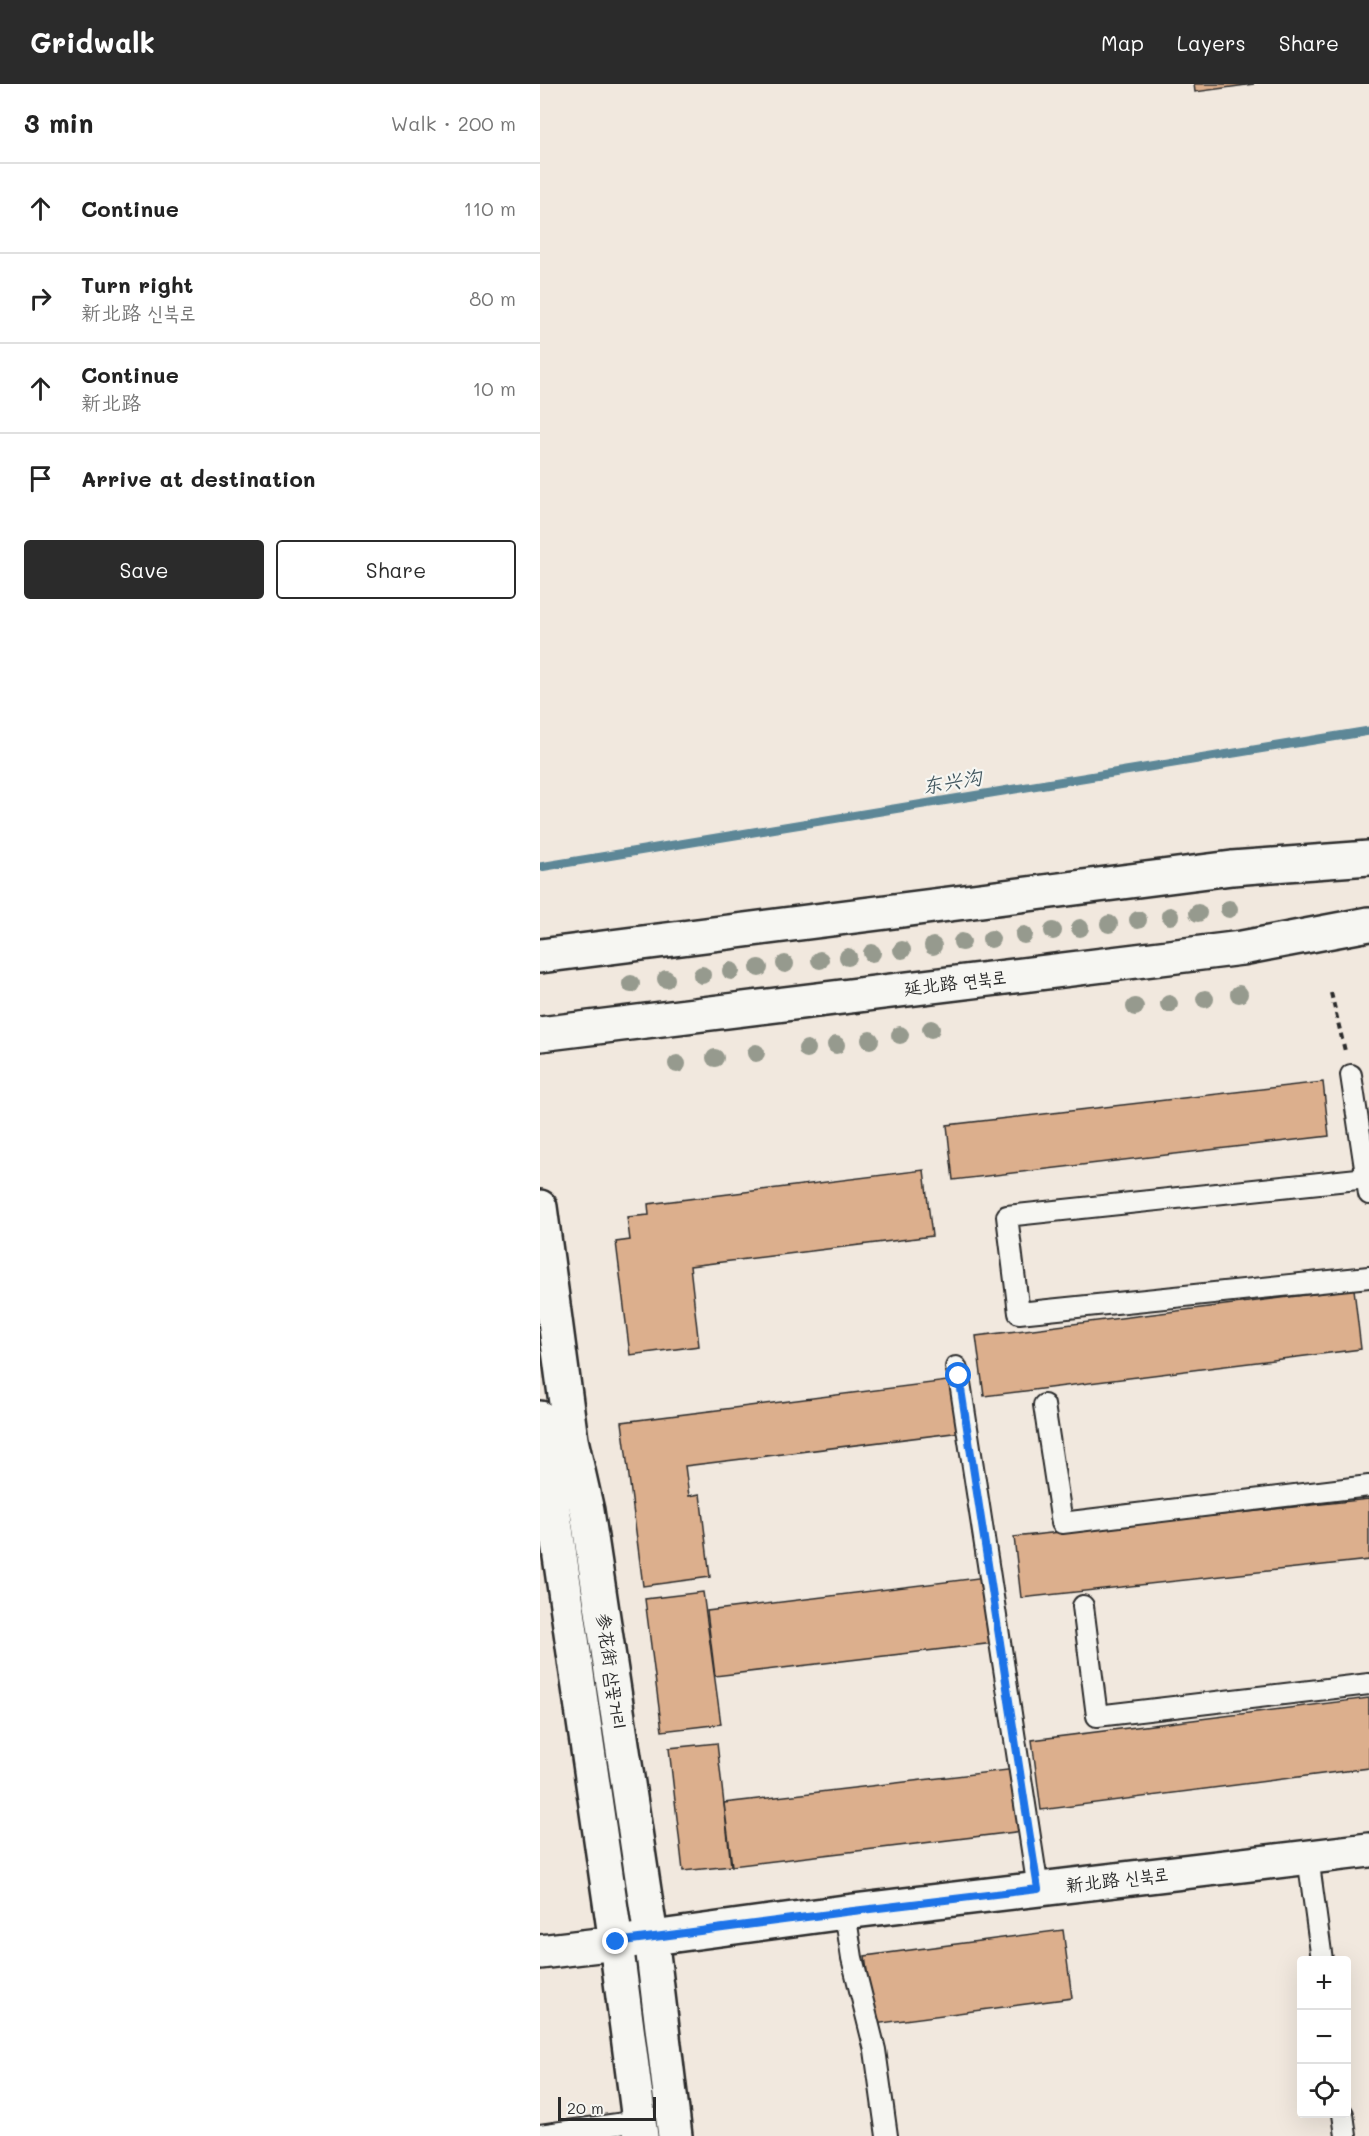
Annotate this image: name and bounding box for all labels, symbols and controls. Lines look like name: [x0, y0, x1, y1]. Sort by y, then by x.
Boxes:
text: Gridwalk: [30, 24, 155, 60]
text: Map: [1101, 29, 1144, 56]
text: Layers: [1177, 29, 1246, 56]
text: Share: [1279, 29, 1339, 56]
text: 3 min: [24, 106, 93, 140]
text: Walk · 200 m: [391, 110, 516, 136]
icon: ahead: [24, 192, 57, 225]
text: Continue: [81, 194, 179, 223]
text: 110 m: [463, 195, 516, 221]
text: Turn right: [81, 270, 193, 299]
icon: right: [24, 282, 57, 315]
text: 80 m: [469, 285, 516, 311]
text: 新北路 신북로: [81, 299, 196, 325]
text: Continue: [81, 360, 179, 389]
icon: ahead: [24, 372, 57, 405]
text: 10 m: [472, 375, 516, 401]
text: 新北路: [81, 389, 141, 415]
icon: arrive: [24, 462, 57, 495]
text: Arrive at destination: [81, 464, 316, 493]
button: Save: [24, 540, 264, 599]
button: Share: [276, 540, 516, 599]
water label: 东兴沟: [920, 763, 985, 799]
street label: 延北路 연북로: [902, 964, 1008, 1000]
route start: [945, 1362, 971, 1388]
street label: 参花街 삼꽃거리: [592, 1611, 632, 1731]
street label: 新北路 신북로: [1064, 1861, 1170, 1897]
route end: [602, 1928, 628, 1954]
map controls: [1297, 1956, 1351, 2118]
button: +: [1297, 1956, 1351, 2010]
button: −: [1297, 2010, 1351, 2064]
button: locate: [1297, 2064, 1351, 2118]
scale bar: [558, 2094, 656, 2122]
text: 20 m: [567, 2097, 604, 2118]

